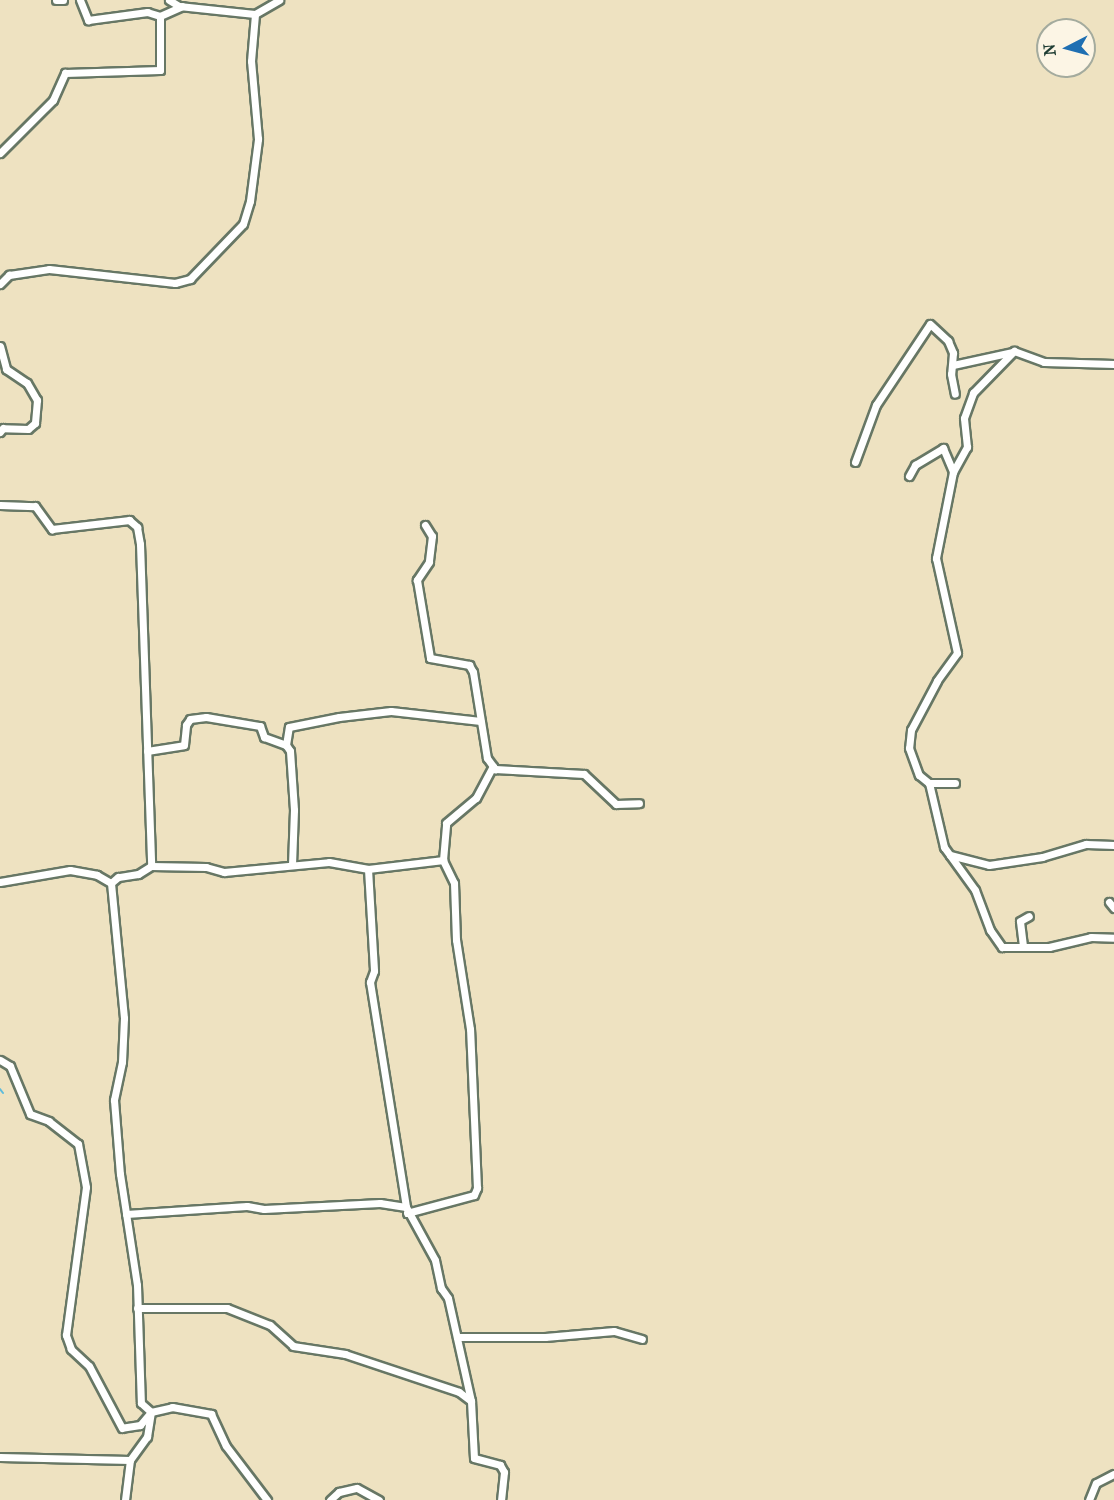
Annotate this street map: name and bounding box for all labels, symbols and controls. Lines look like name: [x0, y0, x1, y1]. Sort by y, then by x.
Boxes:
north arrow: [1036, 18, 1096, 78]
text: N: [1040, 43, 1060, 57]

